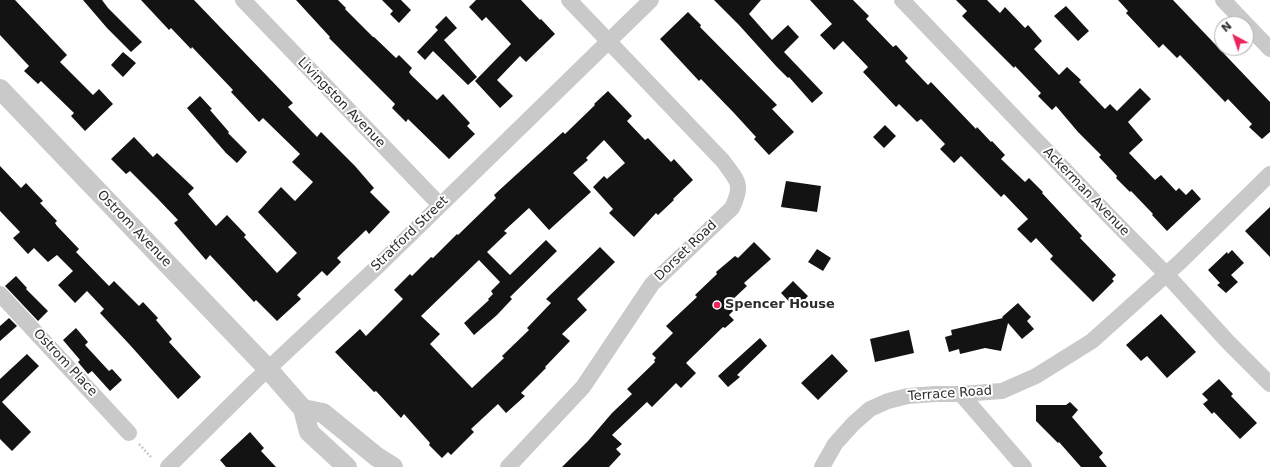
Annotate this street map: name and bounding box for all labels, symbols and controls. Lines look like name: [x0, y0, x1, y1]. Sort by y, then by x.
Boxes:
north arrow: [1214, 16, 1254, 56]
text: N: [1219, 19, 1234, 35]
street label: Livingston Avenue: [294, 55, 388, 151]
street label: Ackerman Avenue: [1040, 144, 1132, 240]
street label: Ostrom Avenue: [94, 188, 174, 270]
street label: Stratford Street: [368, 193, 452, 275]
street label: Dorset Road: [652, 218, 720, 284]
place label: Spencer House: [725, 297, 835, 313]
marker: Spencer House: [712, 300, 722, 310]
street label: Ostrom Place: [30, 326, 100, 400]
street label: Terrace Road: [908, 383, 992, 405]

